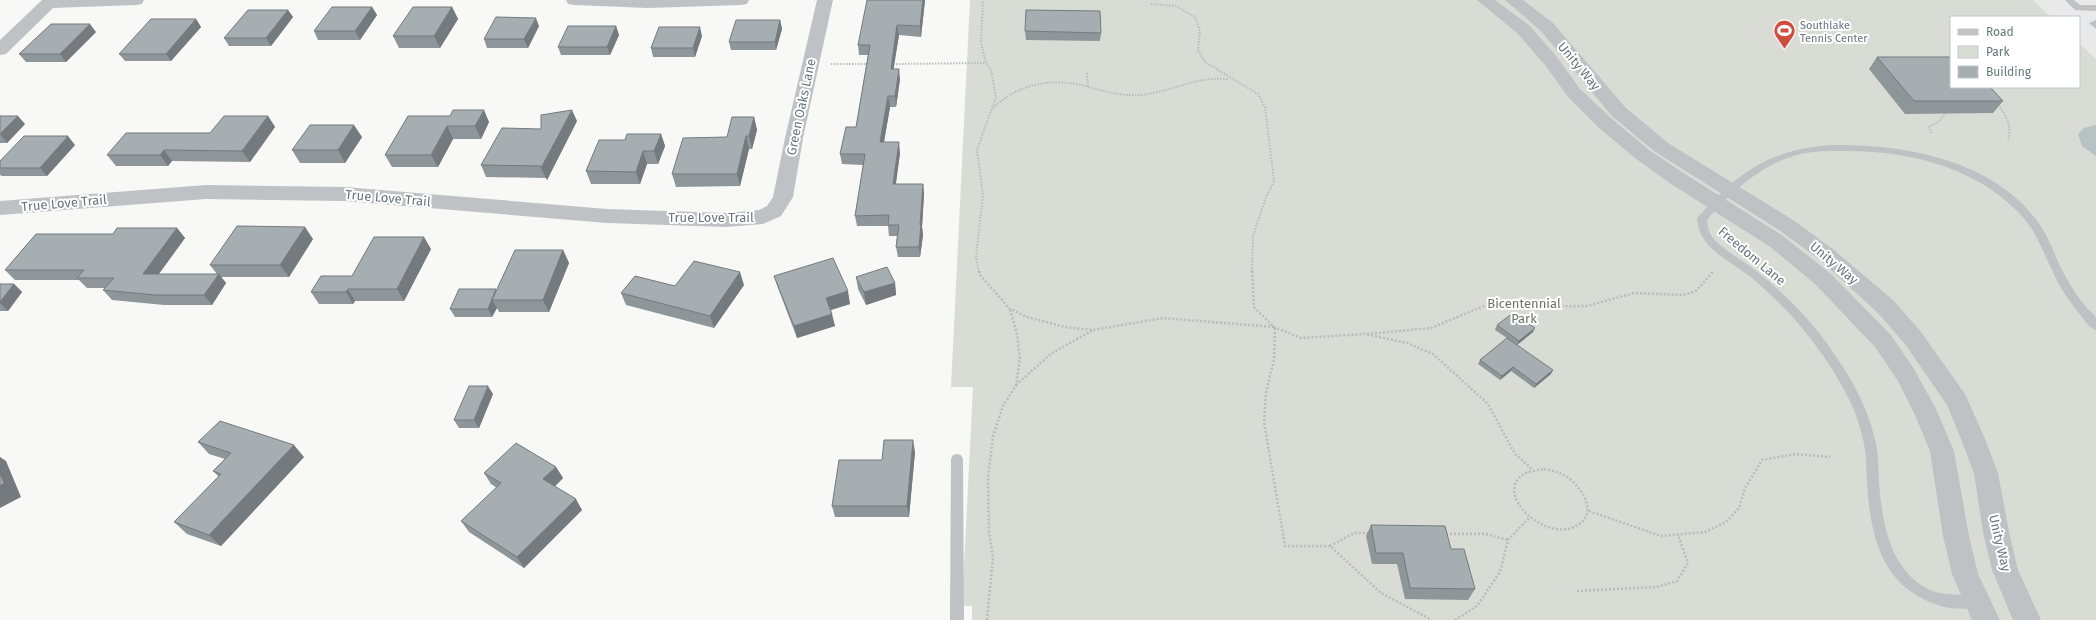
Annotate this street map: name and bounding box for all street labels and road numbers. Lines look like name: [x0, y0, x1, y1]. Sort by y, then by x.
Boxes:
street label: Unity Way: [1555, 39, 1604, 93]
street label: Green Oaks Lane: [783, 57, 819, 157]
street label: True Love Trail: [345, 187, 431, 209]
street label: True Love Trail: [21, 192, 107, 214]
street label: True Love Trail: [668, 210, 754, 225]
street label: Freedom Lane: [1715, 224, 1789, 288]
street label: Unity Way: [1807, 239, 1861, 288]
street label: Unity Way: [1986, 513, 2014, 574]

